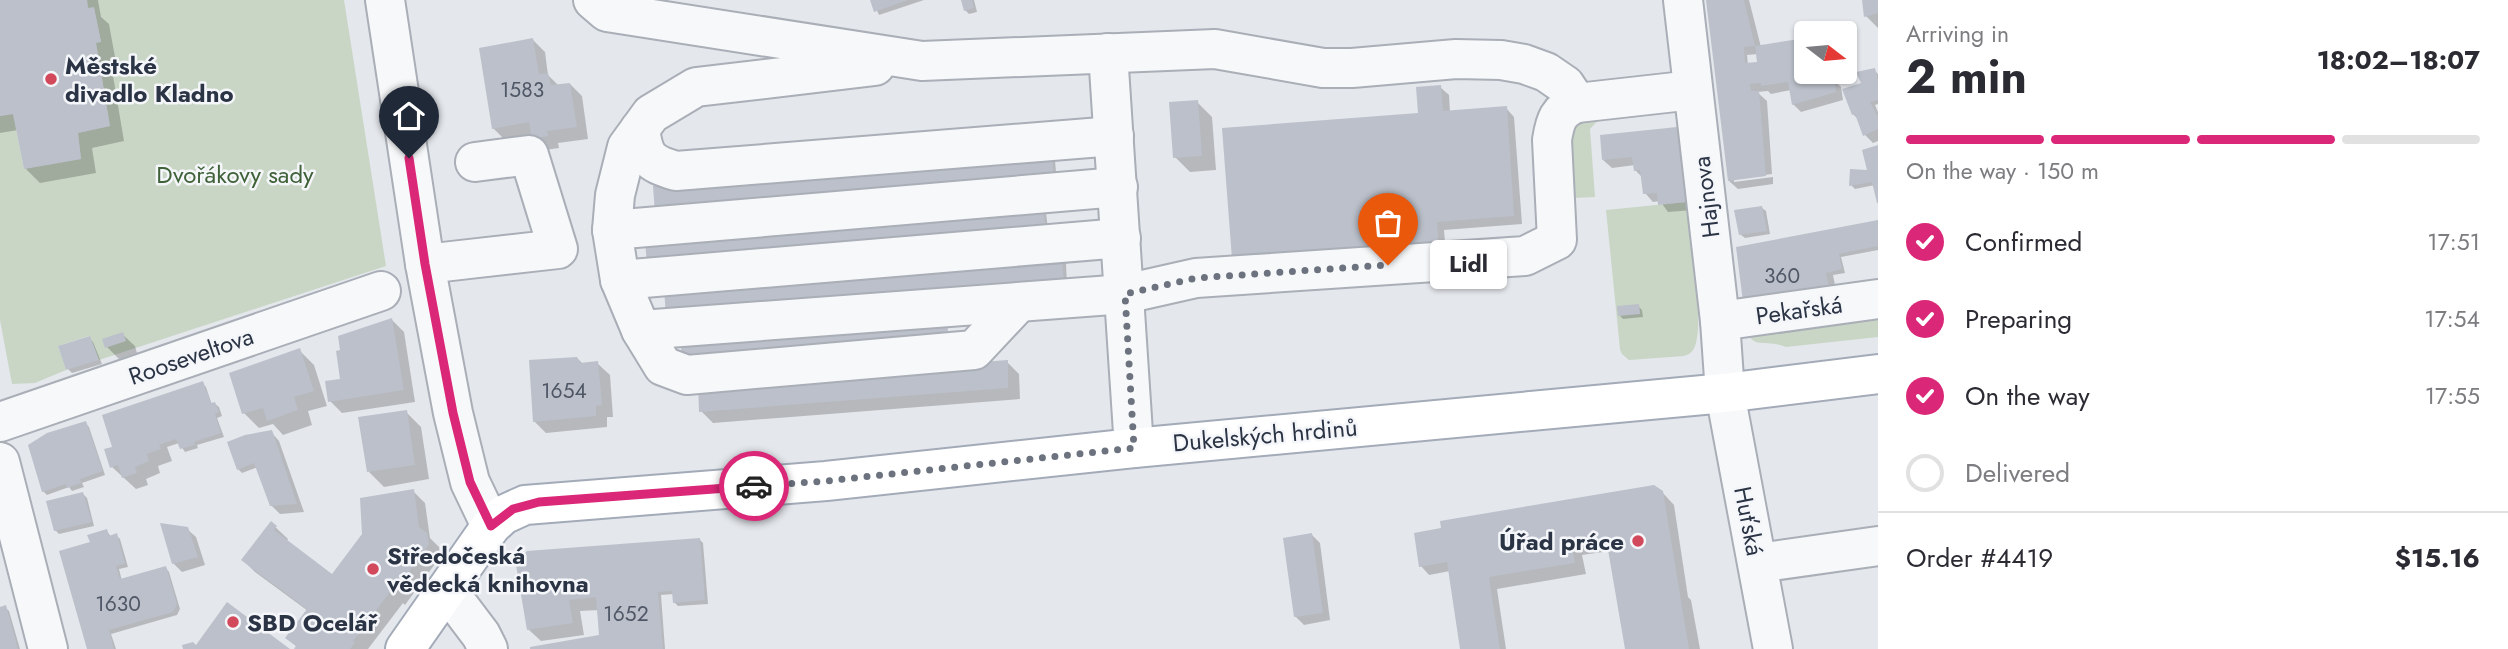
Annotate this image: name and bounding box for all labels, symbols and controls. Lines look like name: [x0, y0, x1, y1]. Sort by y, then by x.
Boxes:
text: Arriving in: [1906, 17, 2009, 51]
north arrow: [1794, 21, 1857, 84]
map controls: [1794, 21, 1857, 84]
text: 18:02–18:07: [2317, 41, 2480, 79]
text: 2 min: [1906, 44, 2027, 110]
place label: Městské divadlo Kladno: [65, 48, 234, 111]
marker: Městské divadlo Kladno: [43, 71, 59, 87]
house number: 1583: [500, 75, 544, 105]
pin: [379, 86, 439, 158]
icon: home: [390, 97, 428, 135]
street label: Hajnova: [1684, 154, 1728, 240]
text: On the way · 150 m: [1906, 154, 2099, 188]
park label: Dvořákovy sady: [156, 157, 314, 192]
pin: [1358, 193, 1418, 265]
icon: bag: [1369, 204, 1407, 242]
icon: check: [1906, 223, 1944, 261]
text: Confirmed: [1965, 223, 2082, 261]
text: 17:51: [2427, 225, 2480, 259]
callout: Lidl: [1430, 240, 1507, 290]
text: Lidl: [1449, 247, 1488, 281]
house number: 360: [1764, 261, 1800, 291]
street label: Pekařská: [1753, 287, 1845, 333]
icon: check: [1906, 300, 1944, 338]
text: Preparing: [1965, 300, 2072, 338]
text: 17:54: [2424, 302, 2480, 336]
street label: Rooseveltova: [124, 318, 258, 394]
house number: 1654: [541, 376, 587, 406]
icon: check: [1906, 377, 1944, 415]
text: On the way: [1965, 377, 2090, 415]
text: 17:55: [2425, 379, 2480, 413]
street label: Dukelských hrdinů: [1171, 409, 1359, 461]
courier: [719, 451, 789, 521]
text: Delivered: [1965, 454, 2070, 492]
icon: car: [735, 467, 773, 505]
street label: Huťská: [1725, 483, 1773, 559]
place label: Úřad práce: [1499, 524, 1624, 559]
marker: Úřad práce: [1630, 533, 1646, 549]
place label: Středočeská vědecká knihovna: [386, 538, 589, 601]
text: Order #4419: [1906, 539, 2053, 577]
text: $15.16: [2395, 539, 2480, 577]
marker: Středočeská vědecká knihovna: [365, 561, 381, 577]
house number: 1630: [95, 589, 141, 619]
house number: 1652: [603, 599, 649, 629]
place label: SBD Ocelář: [247, 605, 379, 640]
marker: SBD Ocelář: [225, 614, 241, 630]

